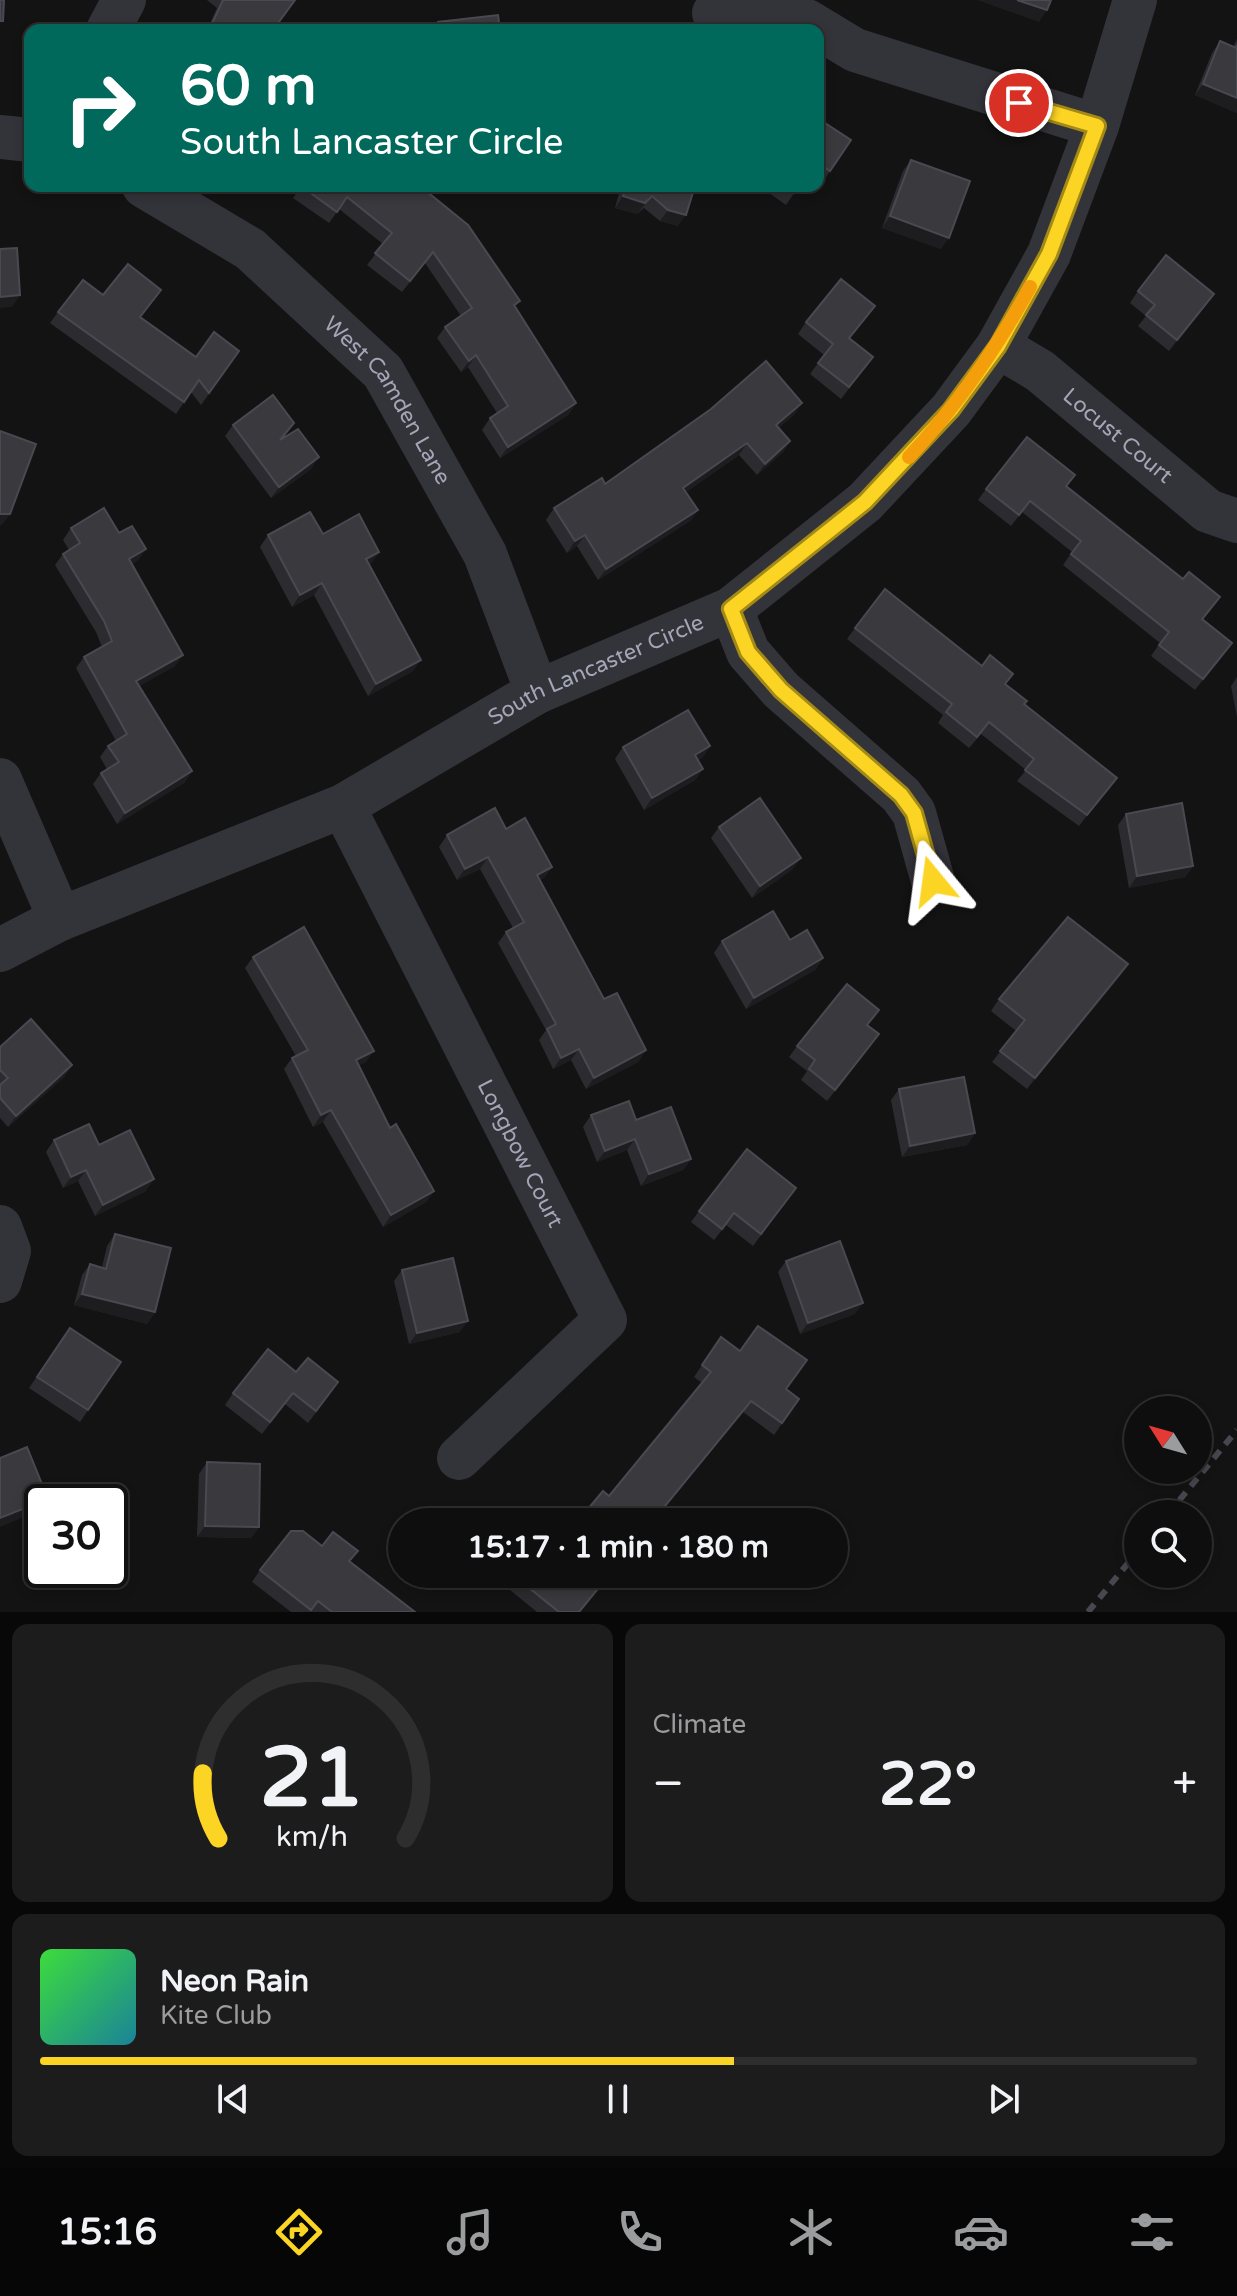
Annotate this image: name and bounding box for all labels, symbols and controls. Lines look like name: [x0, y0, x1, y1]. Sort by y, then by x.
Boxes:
text: 60 m: [180, 53, 316, 120]
icon: right: [48, 56, 152, 160]
pin: [985, 69, 1053, 137]
icon: arrive: [997, 81, 1041, 125]
text: South Lancaster Circle: [180, 121, 563, 164]
street label: West Camden Lane: [319, 311, 456, 489]
street label: Locust Court: [1058, 383, 1178, 489]
street label: South Lancaster Circle: [483, 609, 708, 731]
position arrow: [891, 839, 975, 923]
street label: Longbow Court: [472, 1075, 569, 1232]
north arrow: [1124, 1396, 1212, 1484]
map controls: [1124, 1396, 1212, 1588]
speed limit sign: 30: [24, 1484, 128, 1588]
button: search: [1124, 1500, 1212, 1588]
text: 15:17 · 1 min · 180 m: [467, 1529, 769, 1566]
text: Climate: [653, 1709, 746, 1740]
text: 21: [260, 1729, 364, 1829]
text: 22°: [879, 1749, 977, 1821]
text: −: [653, 1758, 684, 1811]
text: +: [1172, 1758, 1197, 1811]
text: km/h: [276, 1820, 348, 1854]
text: Neon Rain: [160, 1963, 309, 2000]
text: Kite Club: [160, 2000, 272, 2031]
icon: previous: [211, 2077, 255, 2121]
icon: pause: [596, 2077, 640, 2121]
icon: next: [982, 2077, 1026, 2121]
icon: directions: [271, 2204, 327, 2260]
icon: music: [442, 2204, 498, 2260]
icon: phone: [612, 2204, 668, 2260]
icon: climate: [783, 2204, 839, 2260]
icon: car: [953, 2204, 1009, 2260]
icon: filters: [1124, 2204, 1180, 2260]
text: 15:16: [57, 2211, 157, 2254]

